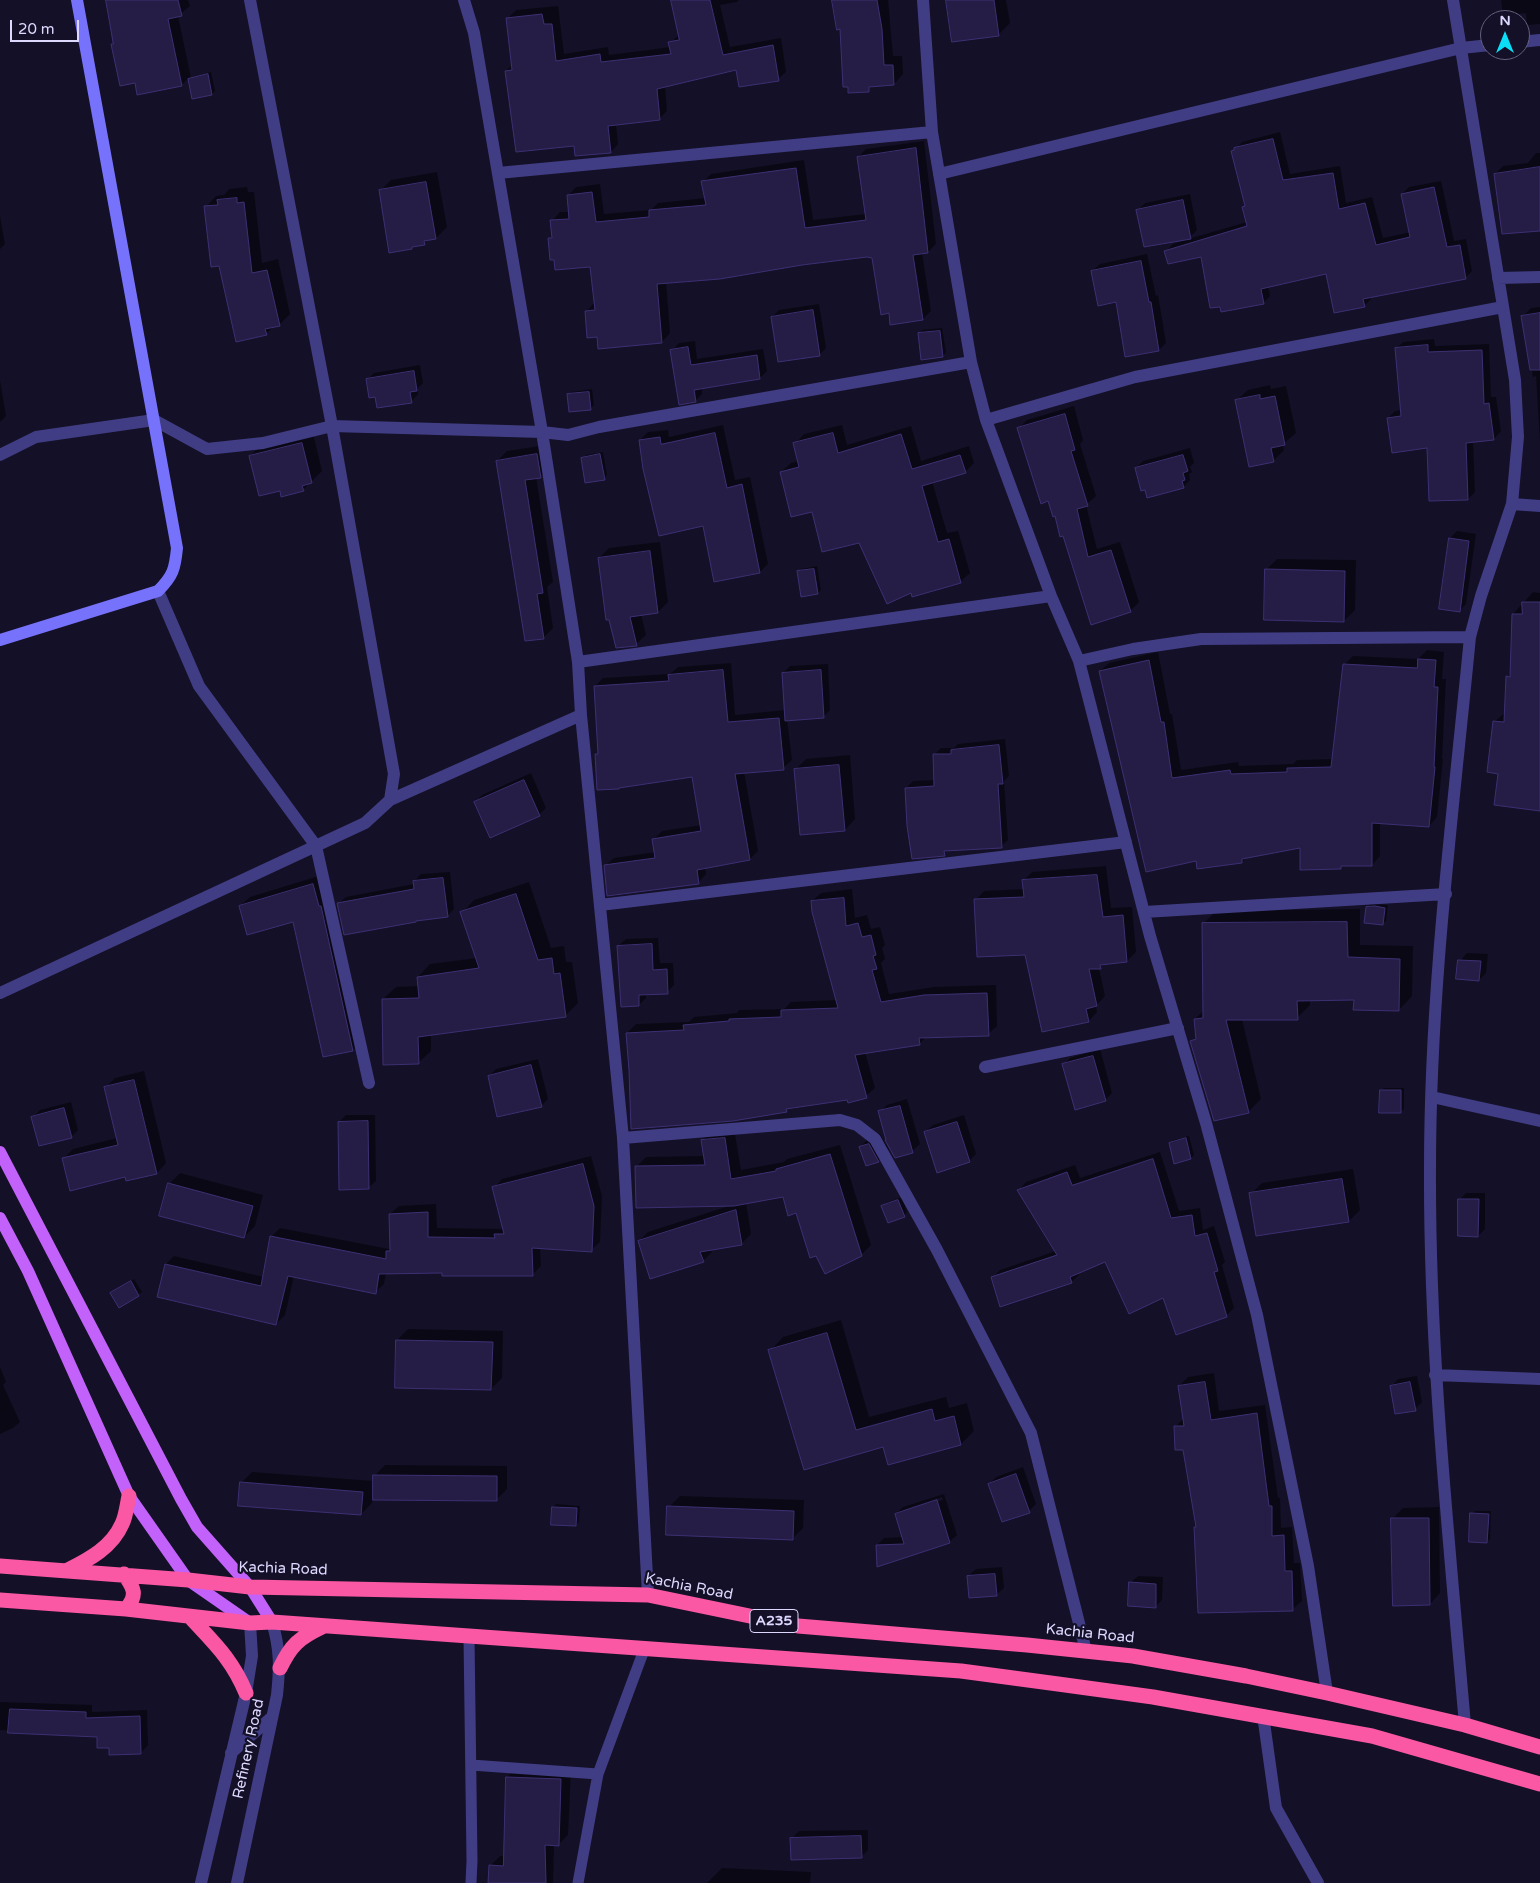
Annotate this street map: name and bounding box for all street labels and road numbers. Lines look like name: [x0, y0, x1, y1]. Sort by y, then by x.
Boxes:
street label: Kachia Road: [238, 1558, 328, 1580]
street label: Kachia Road: [643, 1570, 735, 1604]
road number: A235: [750, 1610, 798, 1632]
street label: Kachia Road: [1045, 1620, 1135, 1648]
street label: Refinery Road: [230, 1697, 268, 1801]

